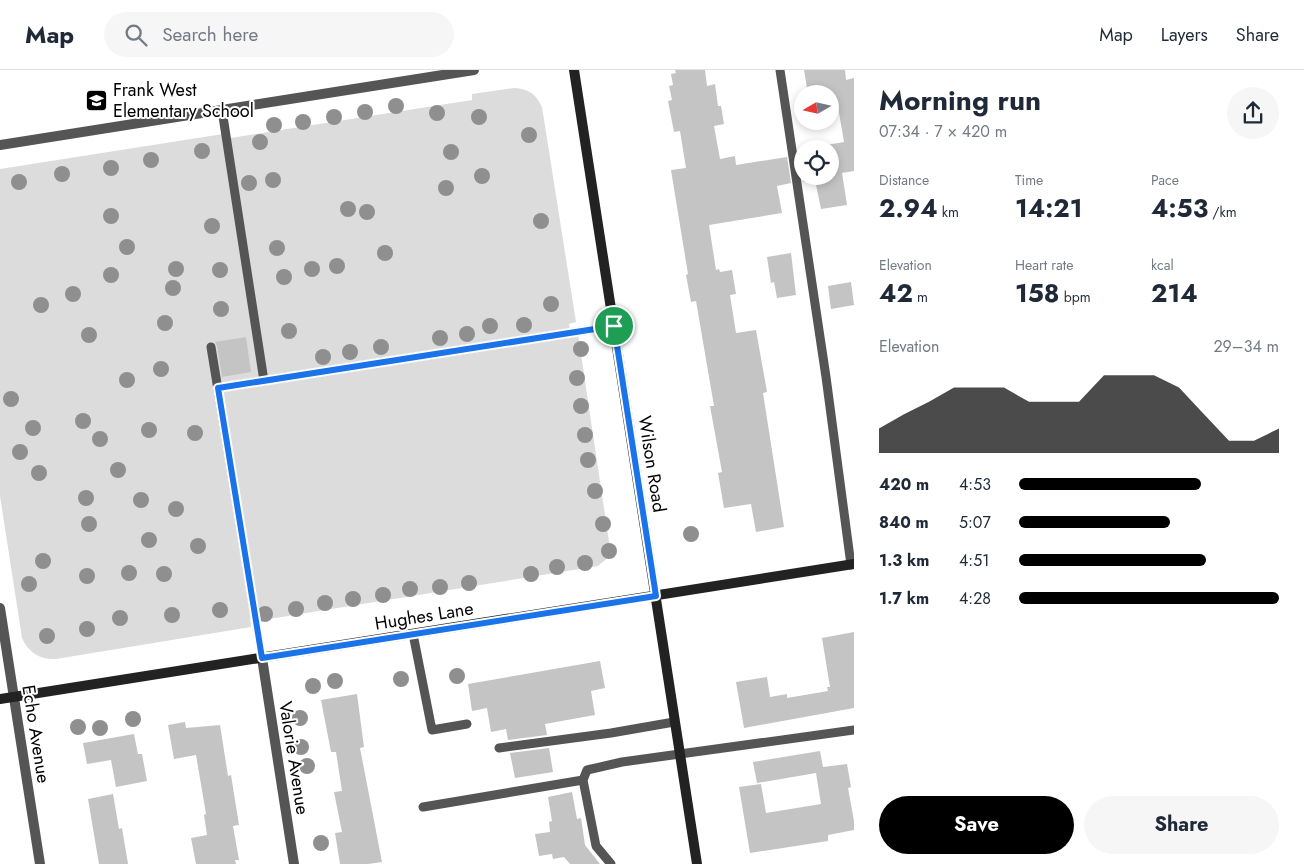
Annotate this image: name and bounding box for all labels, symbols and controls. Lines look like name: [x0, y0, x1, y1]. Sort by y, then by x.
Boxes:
search box: [104, 12, 454, 57]
text: Map: [25, 17, 74, 52]
icon: search: [122, 21, 150, 49]
text: Search here: [162, 21, 258, 48]
text: Map: [1099, 22, 1133, 48]
text: Layers: [1161, 22, 1208, 48]
text: Share: [1236, 22, 1279, 48]
place label: Frank West Elementary School: [113, 77, 254, 124]
text: Morning run: [879, 80, 1041, 121]
north arrow: [794, 85, 839, 130]
map controls: [794, 85, 839, 185]
button: share: [1227, 87, 1279, 139]
school or university icon: Frank West Elementary School: [85, 88, 109, 112]
text: 07:34 · 7 × 420 m: [879, 120, 1007, 143]
button: locate: [794, 140, 839, 185]
text: Distance: [879, 170, 929, 190]
text: Time: [1015, 170, 1043, 190]
text: Pace: [1151, 170, 1179, 190]
text: 2.94: [879, 190, 938, 226]
text: 14:21: [1015, 190, 1082, 226]
text: 4:53: [1151, 190, 1208, 226]
text: km: [938, 202, 959, 222]
text: /km: [1208, 202, 1237, 222]
text: Elevation: [879, 255, 932, 275]
text: Heart rate: [1015, 255, 1073, 275]
text: kcal: [1151, 255, 1174, 275]
text: 42: [879, 275, 913, 311]
text: 158: [1015, 275, 1060, 311]
text: 214: [1151, 275, 1198, 311]
text: m: [913, 287, 928, 307]
text: bpm: [1060, 287, 1091, 307]
pin: [593, 305, 635, 347]
icon: arrive: [600, 312, 628, 340]
text: Elevation: [879, 335, 939, 358]
text: 29–34 m: [1213, 335, 1279, 358]
street label: Wilson Road: [632, 414, 672, 514]
text: 420 m: [879, 473, 929, 496]
text: 4:53: [959, 473, 991, 496]
text: 840 m: [879, 511, 929, 534]
text: 5:07: [959, 511, 991, 534]
text: 1.3 km: [879, 549, 929, 572]
text: 4:51: [959, 549, 989, 572]
text: 1.7 km: [879, 587, 929, 610]
text: 4:28: [959, 587, 991, 610]
street label: Hughes Lane: [373, 595, 475, 637]
street label: Echo Avenue: [15, 683, 57, 785]
street label: Valorie Avenue: [272, 700, 316, 816]
button: Save: [879, 796, 1074, 854]
button: Share: [1084, 796, 1279, 854]

